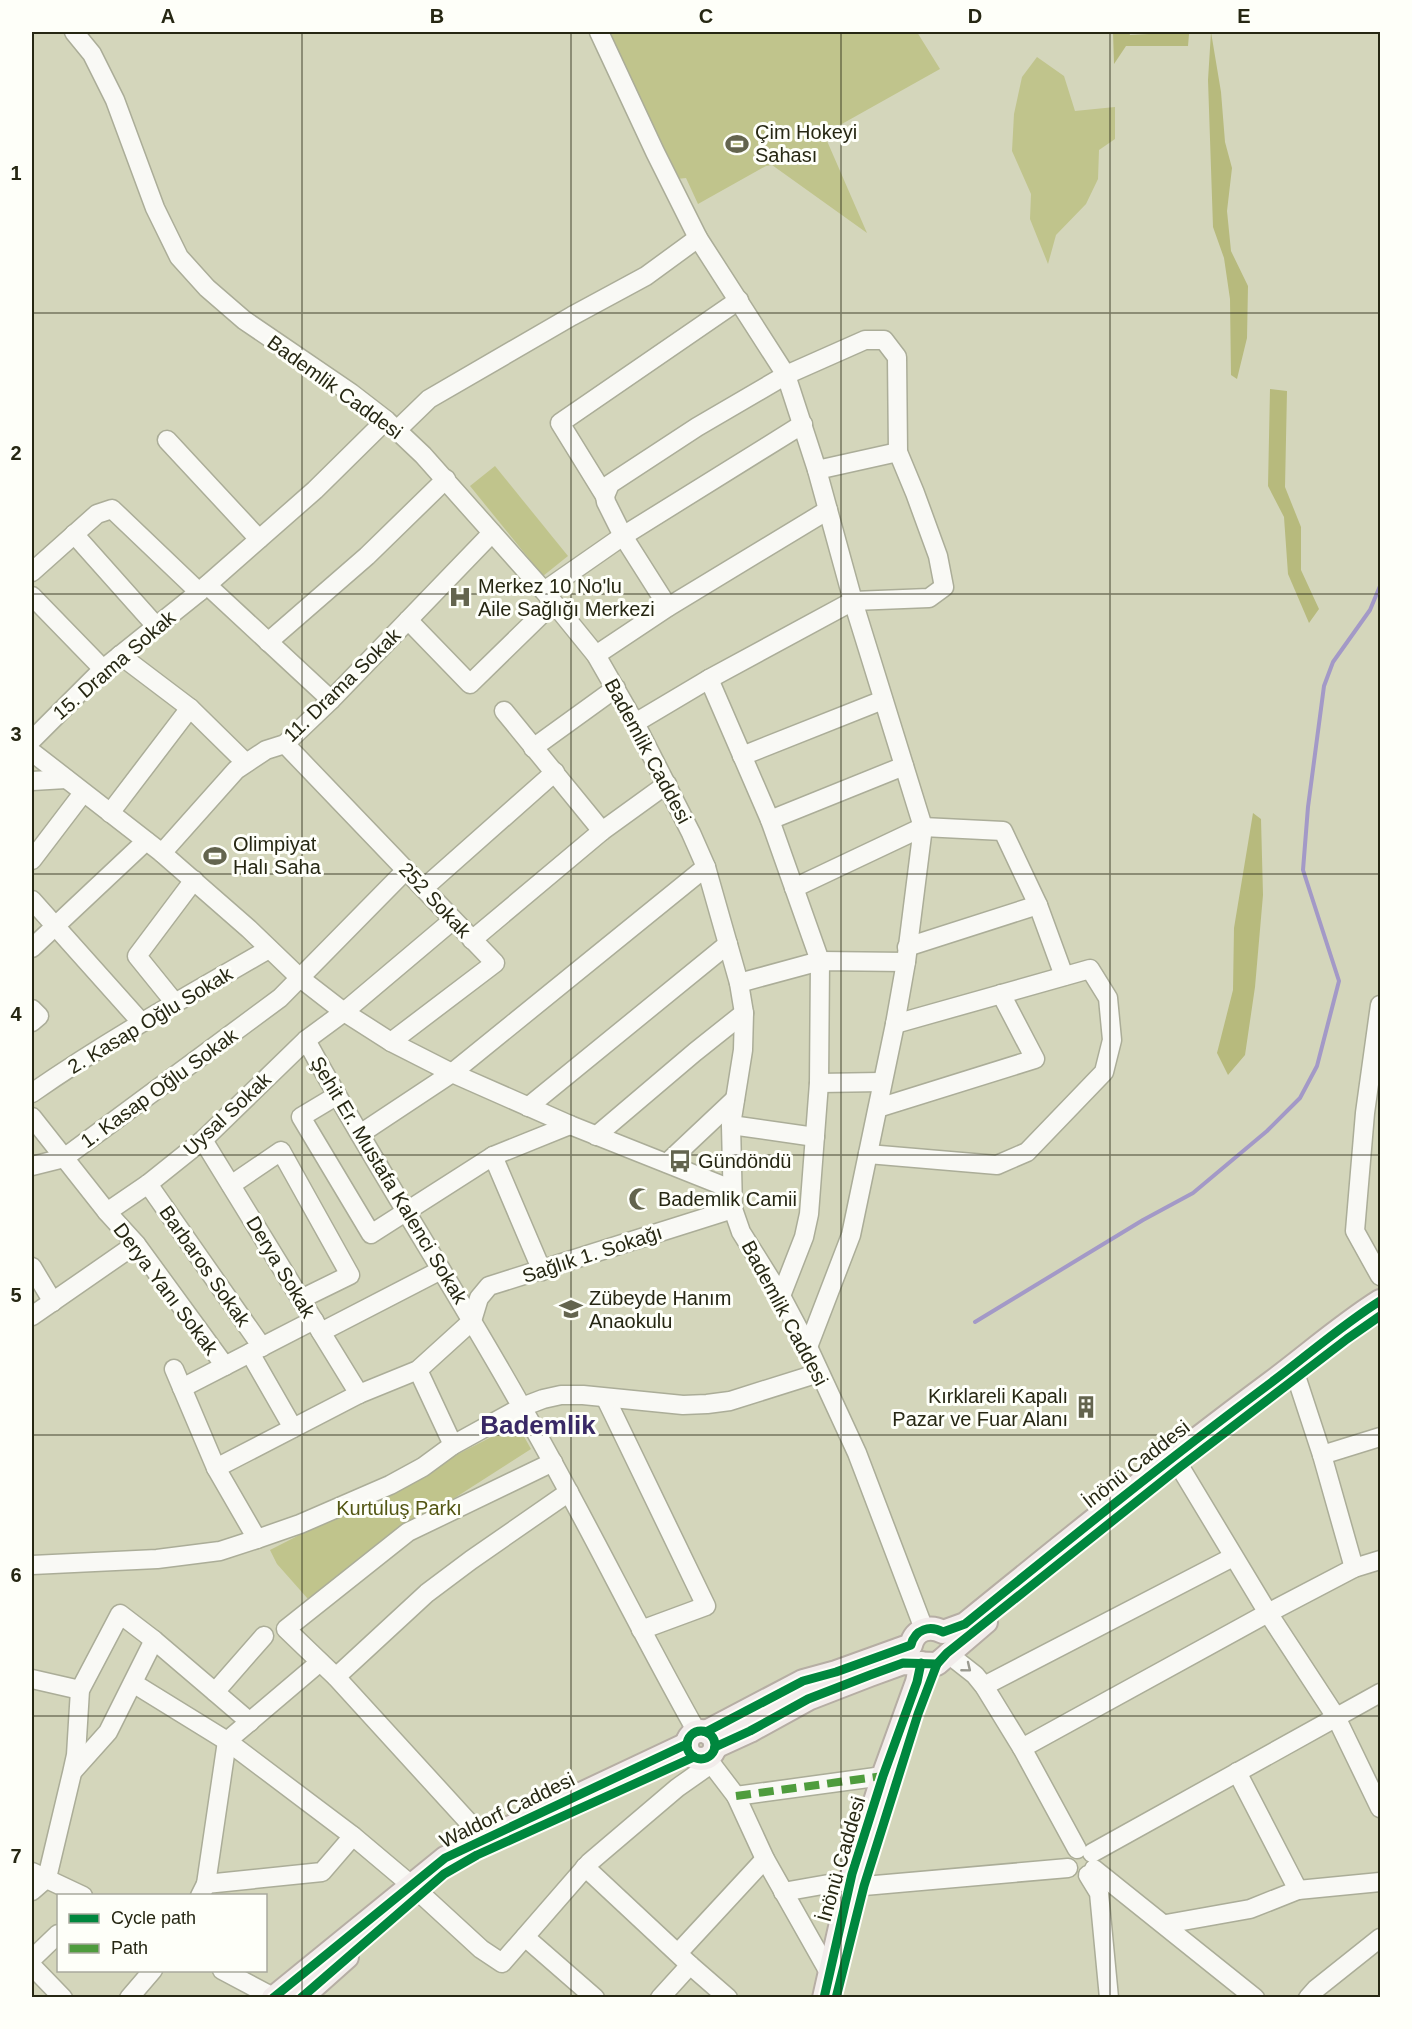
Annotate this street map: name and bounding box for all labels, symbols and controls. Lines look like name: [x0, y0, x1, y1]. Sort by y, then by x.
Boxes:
text: A: [161, 5, 175, 27]
text: B: [430, 5, 444, 27]
text: C: [699, 5, 713, 27]
text: D: [968, 5, 982, 27]
text: E: [1237, 5, 1251, 27]
place label: Çim Hokeyi Sahası: [755, 121, 857, 166]
sports icon: Çim Hokeyi Sahası: [724, 131, 750, 157]
text: 1: [10, 162, 22, 184]
street label: Bademlik Caddesi: [263, 331, 407, 443]
text: 2: [10, 442, 22, 464]
place label: Merkez 10 No'lu Aile Sağlığı Merkezi: [478, 575, 655, 620]
hospital icon: Merkez 10 No'lu Aile Sağlığı Merkezi: [447, 584, 473, 610]
street label: 15. Drama Sokak: [48, 605, 180, 724]
street label: 11. Drama Sokak: [279, 623, 405, 746]
street label: Bademlik Caddesi: [600, 675, 696, 827]
text: 3: [10, 723, 22, 745]
place label: Olimpiyat Halı Saha: [233, 833, 322, 878]
sports icon: Olimpiyat Halı Saha: [202, 843, 228, 869]
street label: 252 Sokak: [395, 858, 476, 943]
street label: 2. Kasap Oğlu Sokak: [64, 962, 237, 1078]
text: 4: [10, 1003, 22, 1025]
street label: 1. Kasap Oğlu Sokak: [77, 1023, 242, 1152]
street label: Şehit Er. Mustafa Kalenci Sokak: [306, 1052, 472, 1308]
street label: Uysal Sokak: [179, 1067, 276, 1160]
bus stop icon: Gündöndü: [667, 1148, 693, 1174]
place label: Gündöndü: [698, 1150, 791, 1172]
mosque icon: Bademlik Camii: [627, 1186, 653, 1212]
place label: Bademlik Camii: [658, 1188, 797, 1210]
street label: Barbaros Sokak: [155, 1201, 255, 1331]
street label: Derya Sokak: [242, 1212, 320, 1323]
street label: Derya Yanı Sokak: [109, 1219, 223, 1360]
street label: Sağlık 1. Sokağı: [519, 1221, 665, 1287]
street label: Bademlik Caddesi: [737, 1237, 833, 1389]
text: 5: [10, 1284, 22, 1306]
place label: Zübeyde Hanım Anaokulu: [589, 1287, 731, 1332]
school or university icon: Zübeyde Hanım Anaokulu: [558, 1296, 584, 1322]
place label: Kırklareli Kapalı Pazar ve Fuar Alanı: [892, 1385, 1068, 1430]
building icon: Kırklareli Kapalı Pazar ve Fuar Alanı: [1073, 1394, 1099, 1420]
district label: Bademlik: [480, 1410, 596, 1440]
street label: İnönü Caddesi: [1078, 1416, 1194, 1512]
park label: Kurtuluş Parkı: [336, 1497, 462, 1519]
text: 6: [10, 1564, 22, 1586]
one-way arrow: [960, 1661, 971, 1672]
street label: Waldorf Caddesi: [436, 1768, 578, 1852]
street label: İnönü Caddesi: [813, 1794, 869, 1924]
text: 7: [10, 1845, 22, 1867]
legend: [57, 1894, 267, 1972]
text: Cycle path: [111, 1908, 196, 1928]
text: Path: [111, 1938, 148, 1958]

